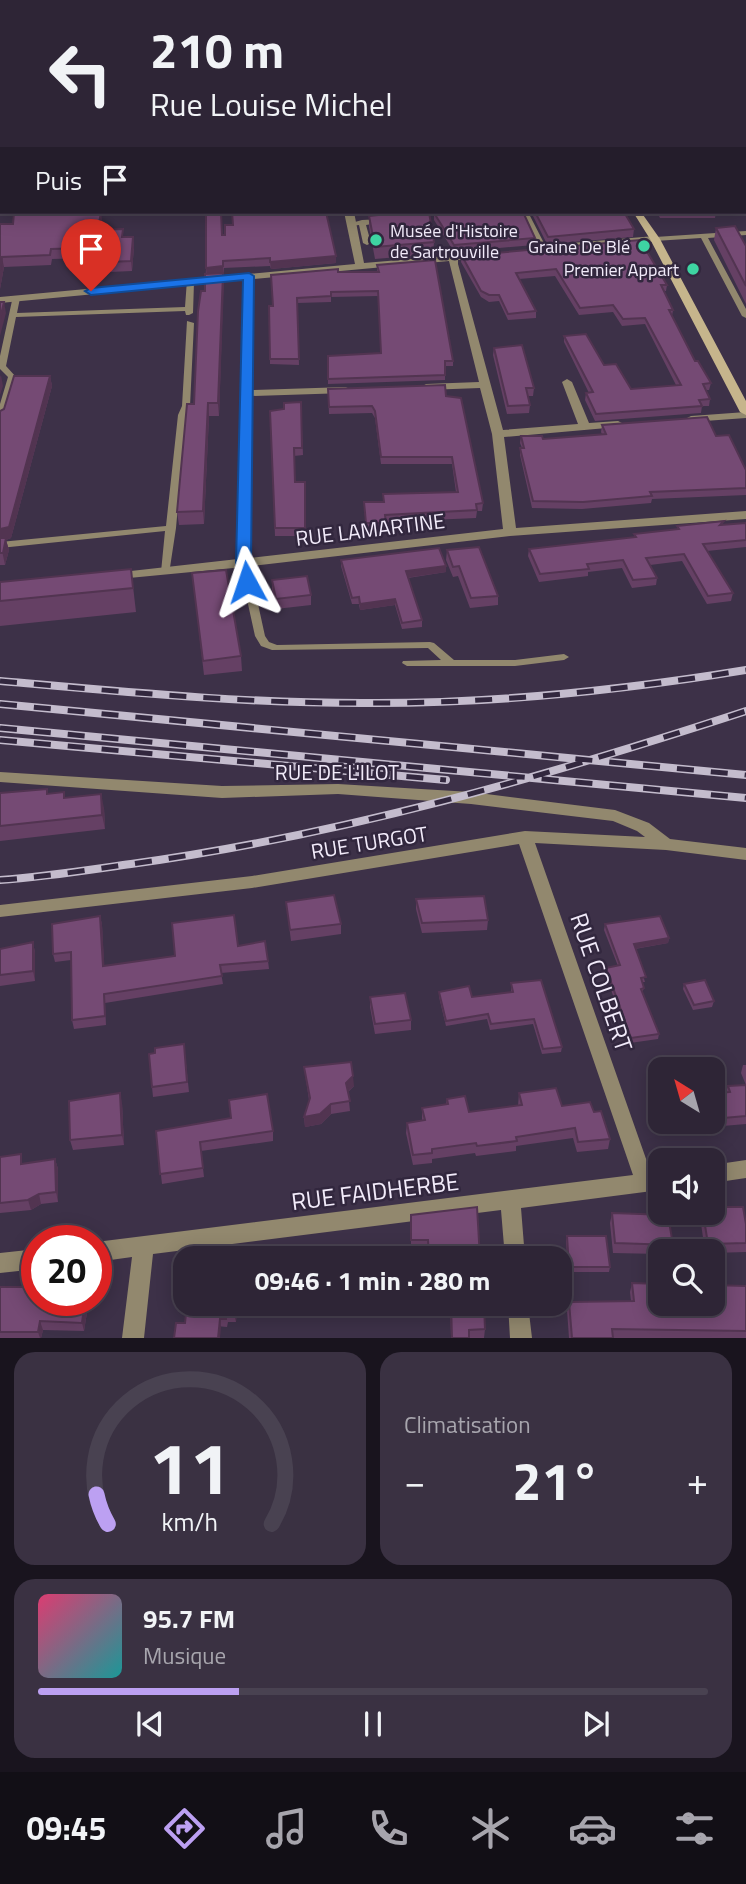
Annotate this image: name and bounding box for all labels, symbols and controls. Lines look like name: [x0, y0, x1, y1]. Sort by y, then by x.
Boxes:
text: 210 m: [150, 12, 284, 87]
icon: left: [35, 28, 126, 119]
text: Rue Louise Michel: [150, 80, 393, 128]
text: Puis: [35, 161, 82, 200]
icon: arrive: [96, 161, 134, 199]
place label: Musée d'Histoire de Sartrouville: [390, 217, 518, 265]
pin: [61, 219, 121, 291]
icon: arrive: [72, 230, 110, 268]
marker: Musée d'Histoire de Sartrouville: [368, 232, 384, 248]
place label: Graine De Blé: [528, 233, 630, 260]
marker: Graine De Blé: [636, 238, 652, 254]
place label: Premier Appart: [564, 256, 680, 283]
marker: Premier Appart: [685, 261, 701, 277]
street label: RUE LAMARTINE: [294, 504, 446, 554]
position arrow: [210, 545, 284, 619]
street label: RUE DE L'ILOT: [275, 756, 399, 788]
street label: RUE TURGOT: [308, 817, 430, 867]
street label: RUE COLBERT: [562, 908, 643, 1056]
north arrow: [648, 1057, 724, 1134]
map controls: [648, 1057, 725, 1316]
button: sound: [648, 1148, 725, 1225]
street label: RUE FAIDHERBE: [289, 1163, 461, 1219]
speed limit sign: 20: [21, 1225, 112, 1316]
button: search: [648, 1239, 725, 1316]
text: 09:46 · 1 min · 280 m: [255, 1261, 490, 1300]
text: Climatisation: [404, 1407, 531, 1442]
text: 11: [149, 1413, 231, 1523]
text: 21°: [512, 1441, 600, 1520]
text: −: [404, 1452, 425, 1510]
text: +: [687, 1452, 708, 1510]
text: km/h: [162, 1503, 218, 1541]
text: 95.7 FM: [143, 1599, 235, 1638]
text: Musique: [143, 1638, 226, 1673]
icon: previous: [131, 1705, 169, 1743]
icon: pause: [354, 1705, 392, 1743]
icon: next: [577, 1705, 615, 1743]
text: 09:45: [27, 1804, 106, 1852]
icon: directions: [160, 1804, 209, 1853]
icon: music: [262, 1804, 311, 1853]
icon: phone: [364, 1804, 413, 1853]
icon: climate: [466, 1804, 515, 1853]
icon: car: [568, 1804, 617, 1853]
icon: filters: [670, 1804, 719, 1853]

